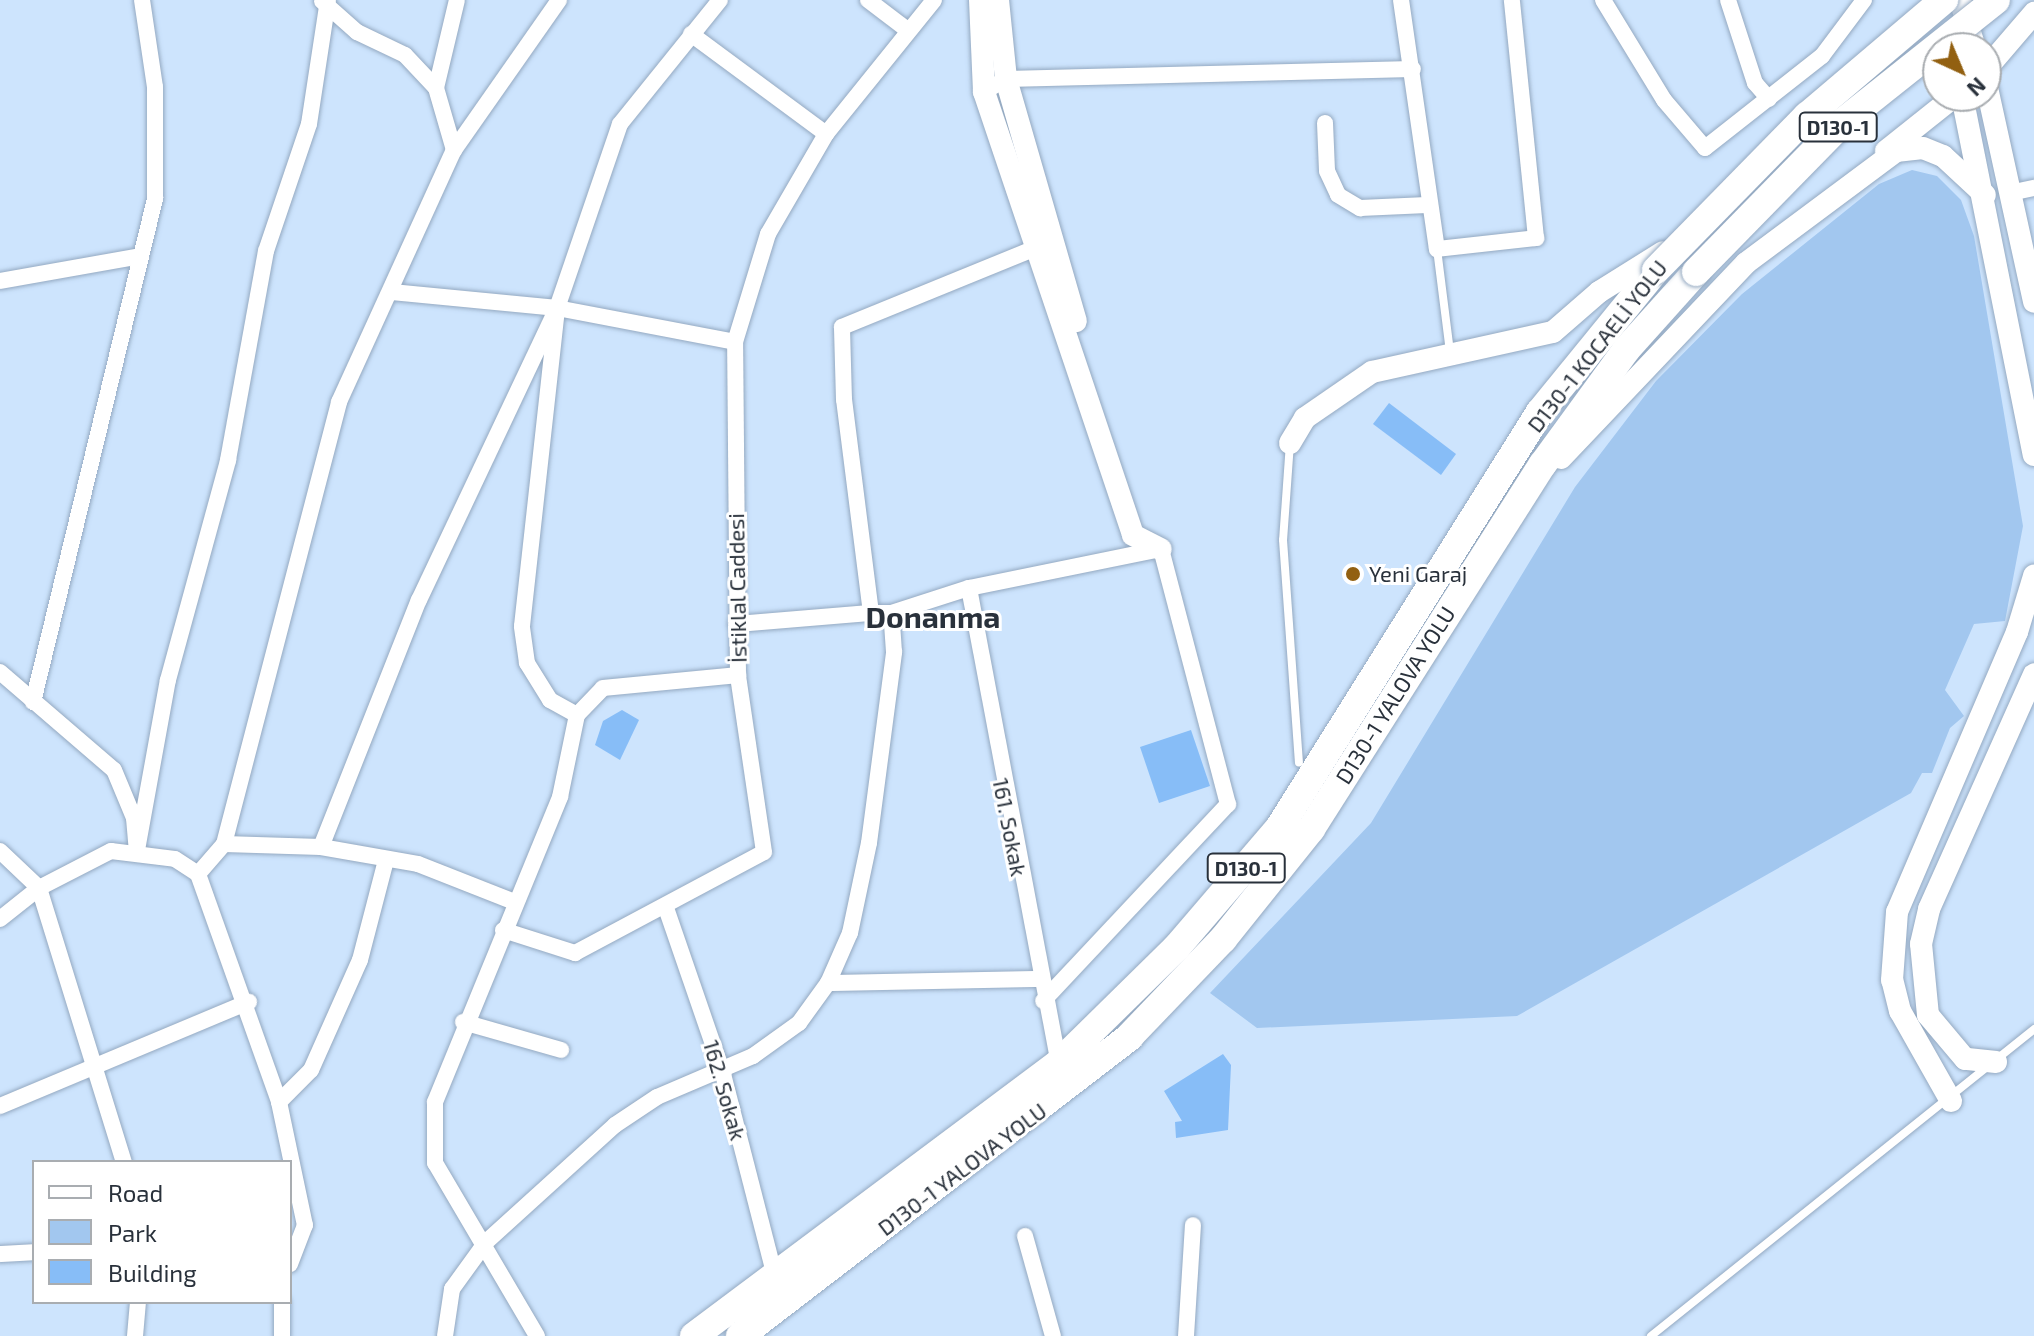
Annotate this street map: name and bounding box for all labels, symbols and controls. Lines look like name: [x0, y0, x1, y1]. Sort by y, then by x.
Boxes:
north arrow: [1922, 32, 2002, 112]
text: N: [1963, 73, 1992, 103]
road number: D130-1: [1798, 111, 1878, 143]
street label: D130-1 KOCAELİ YOLU: [1521, 254, 1673, 438]
street label: İstiklal Caddesi: [722, 513, 752, 663]
place label: Yeni Garaj: [1369, 561, 1467, 587]
marker: Yeni Garaj: [1344, 565, 1362, 583]
district label: Donanma: [866, 598, 1000, 634]
street label: D130-1 YALOVA YOLU: [1329, 601, 1461, 789]
street label: 161. Sokak: [988, 776, 1032, 878]
road number: D130-1: [1206, 852, 1286, 884]
street label: 162. Sokak: [698, 1037, 752, 1143]
street label: D130-1 YALOVA YOLU: [872, 1096, 1052, 1242]
legend: [32, 1160, 292, 1304]
text: Road: [108, 1178, 163, 1207]
text: Park: [108, 1218, 157, 1247]
text: Building: [108, 1258, 197, 1287]

